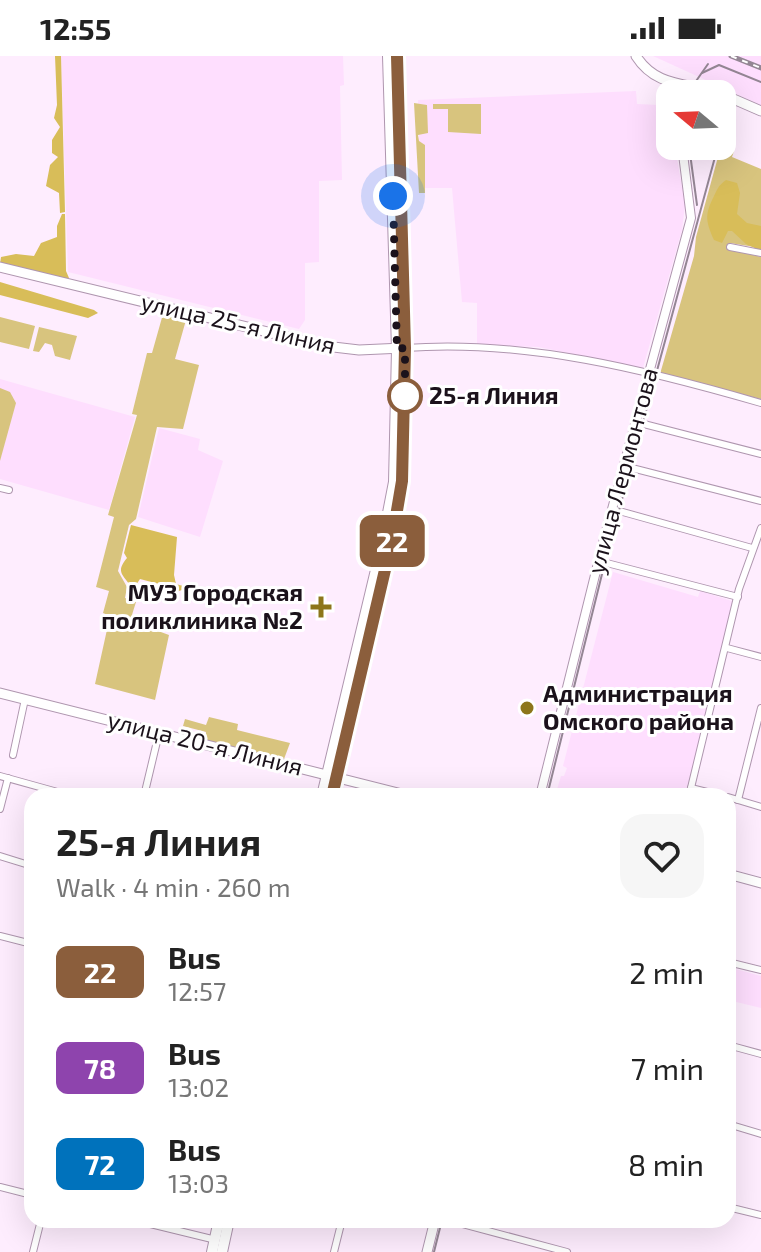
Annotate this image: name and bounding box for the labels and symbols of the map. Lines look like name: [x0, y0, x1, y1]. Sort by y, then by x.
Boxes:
north arrow: [656, 80, 736, 160]
your location: [373, 176, 413, 216]
street label: улица 25-я Линия: [138, 286, 338, 360]
street label: улица Лермонтова: [580, 364, 664, 577]
marker: 25-я Линия: [388, 379, 422, 413]
place label: 25-я Линия: [429, 380, 559, 409]
line badge: 22: [356, 515, 428, 567]
place label: МУЗ Городская поликлиника №2: [101, 577, 303, 634]
marker: МУЗ Городская поликлиника №2: [310, 596, 332, 618]
place label: Администрация Омского района: [543, 678, 734, 735]
marker: Администрация Омского района: [518, 699, 536, 717]
street label: улица 20-я Линия: [104, 704, 306, 782]

